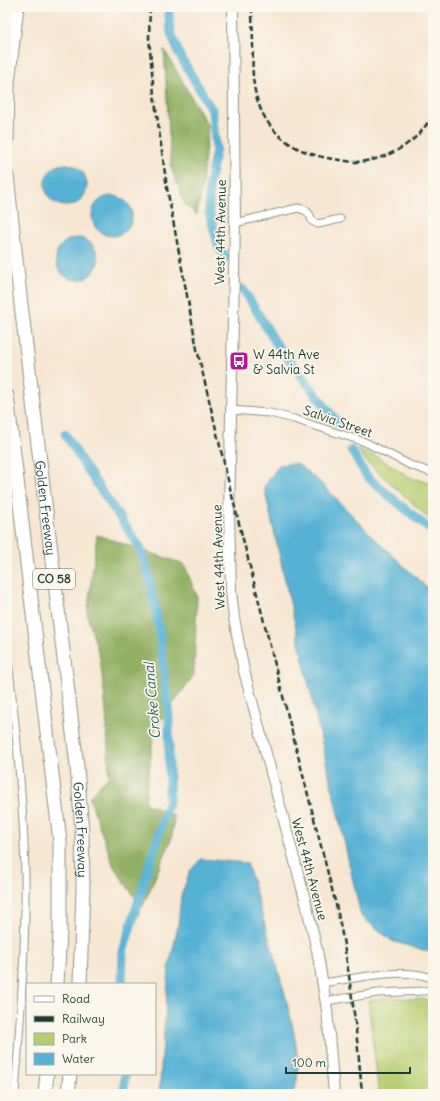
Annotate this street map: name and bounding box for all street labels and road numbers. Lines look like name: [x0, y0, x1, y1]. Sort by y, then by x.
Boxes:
street label: West 44th Avenue: [211, 179, 230, 285]
street label: Salvia Street: [301, 402, 375, 441]
street label: Golden Freeway: [31, 459, 59, 556]
street label: West 44th Avenue: [208, 504, 229, 610]
road number: CO 58: [33, 569, 75, 589]
street label: Golden Freeway: [69, 781, 91, 878]
street label: West 44th Avenue: [288, 816, 331, 922]

